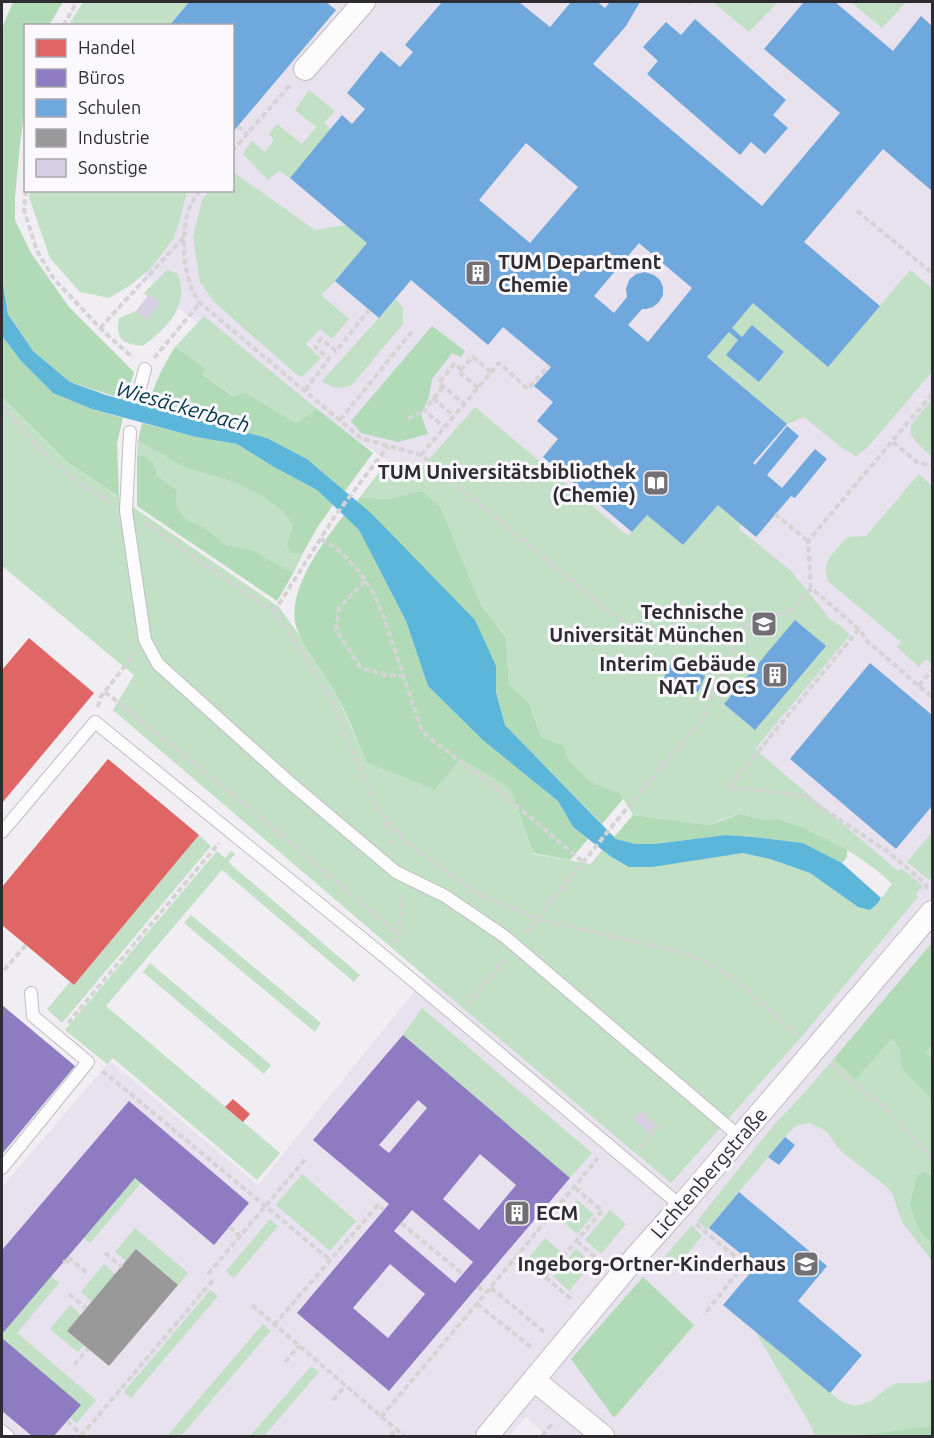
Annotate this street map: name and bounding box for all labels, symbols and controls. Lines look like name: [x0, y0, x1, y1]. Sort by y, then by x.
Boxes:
legend: [24, 24, 234, 192]
text: Handel: [78, 37, 136, 57]
text: Büros: [78, 67, 125, 87]
text: Schulen: [78, 97, 141, 117]
text: Industrie: [78, 127, 150, 147]
text: Sonstige: [78, 157, 148, 177]
place label: TUM Department Chemie: [498, 250, 662, 296]
building icon: TUM Department Chemie: [463, 258, 493, 288]
water label: Wiesäckerbach: [114, 376, 253, 437]
place label: TUM Universitätsbibliothek (Chemie): [378, 460, 636, 506]
library icon: TUM Universitätsbibliothek (Chemie): [641, 468, 671, 498]
place label: Technische Universität München: [549, 600, 744, 646]
school or university icon: Technische Universität München: [749, 609, 779, 639]
place label: Interim Gebäude NAT / OCS: [599, 652, 756, 698]
building icon: Interim Gebäude NAT / OCS: [760, 660, 790, 690]
street label: Lichtenbergstraße: [646, 1103, 772, 1243]
building icon: ECM: [502, 1198, 532, 1228]
place label: ECM: [536, 1201, 578, 1224]
school or university icon: Ingeborg-Ortner-Kinderhaus: [791, 1249, 821, 1279]
place label: Ingeborg-Ortner-Kinderhaus: [518, 1252, 786, 1275]

